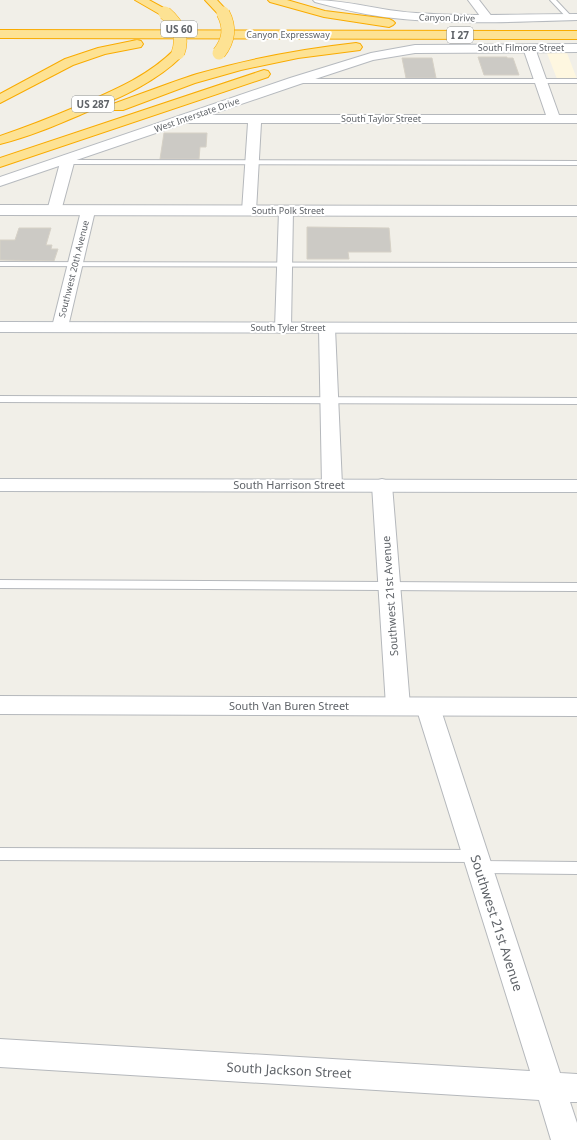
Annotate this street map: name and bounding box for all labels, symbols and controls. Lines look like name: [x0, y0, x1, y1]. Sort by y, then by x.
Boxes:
street label: Canyon Drive: [419, 11, 475, 24]
road number: US 60: [161, 21, 197, 37]
road number: I 27: [447, 27, 473, 43]
street label: Canyon Expressway: [246, 28, 330, 41]
street label: South Filmore Street: [478, 41, 565, 54]
street label: West Interstate Drive: [152, 94, 241, 135]
road number: US 287: [72, 96, 114, 112]
street label: South Taylor Street: [341, 112, 422, 125]
street label: South Polk Street: [252, 204, 325, 217]
street label: Southwest 20th Avenue: [55, 219, 92, 319]
street label: South Tyler Street: [250, 321, 326, 334]
street label: South Harrison Street: [233, 477, 345, 492]
street label: Southwest 21st Avenue: [378, 535, 401, 657]
street label: South Van Buren Street: [229, 698, 349, 713]
street label: Southwest 21st Avenue: [466, 852, 528, 994]
street label: South Jackson Street: [226, 1058, 352, 1082]

